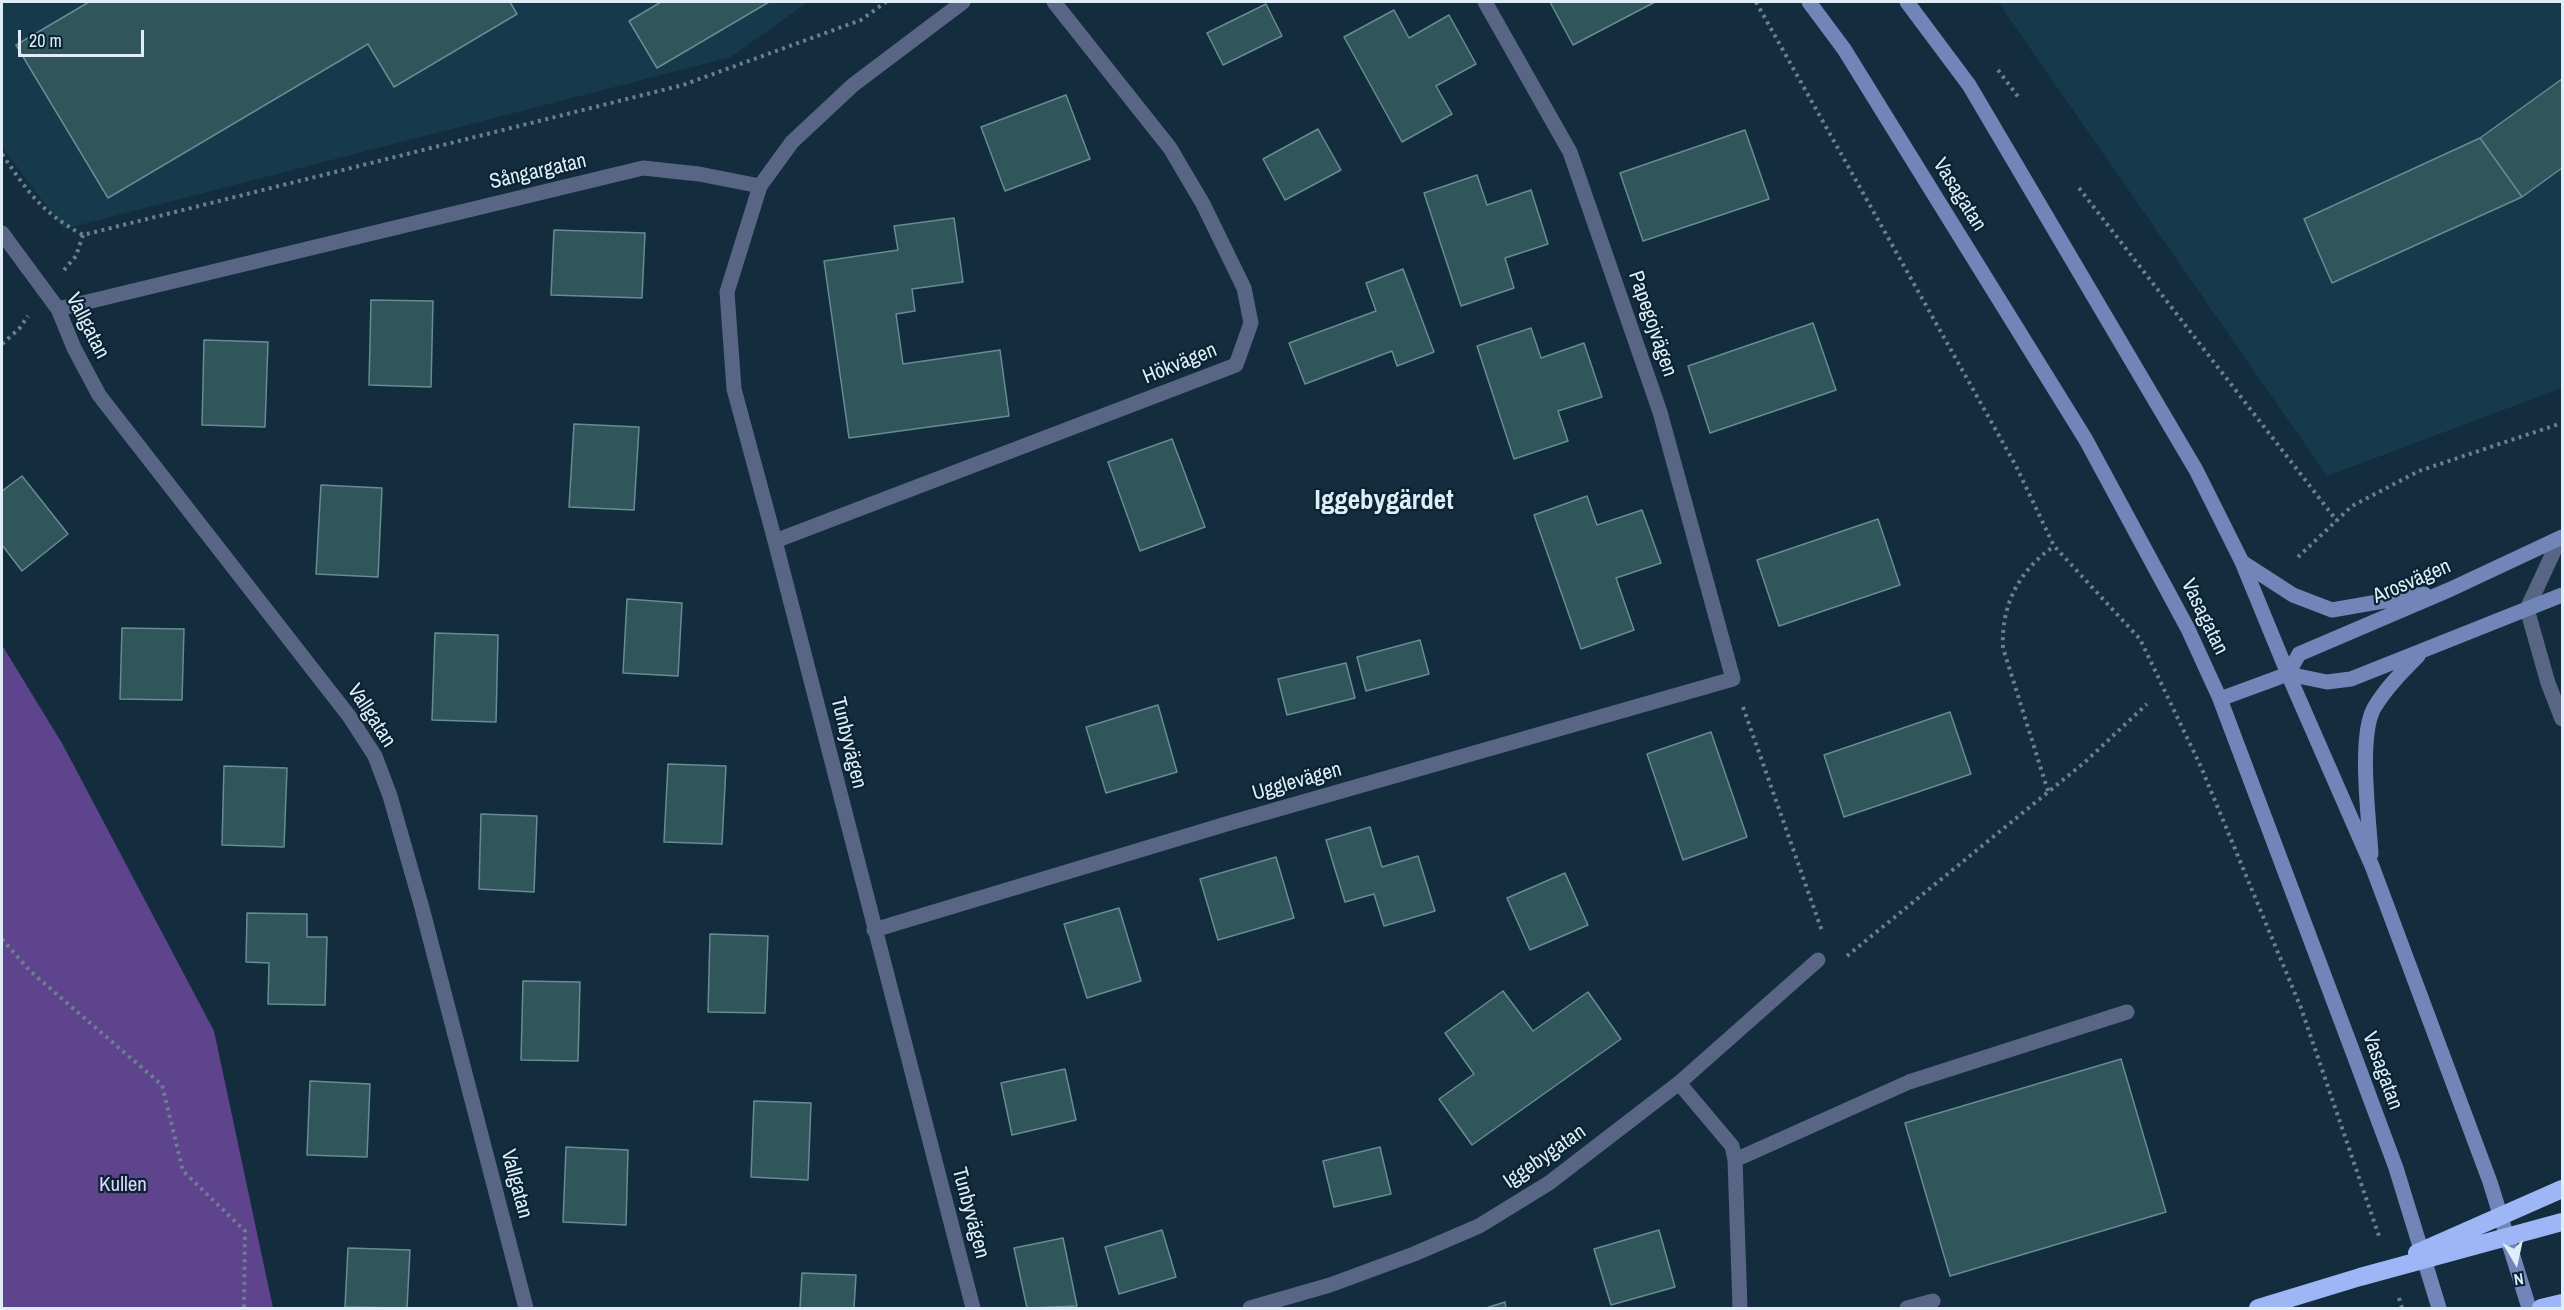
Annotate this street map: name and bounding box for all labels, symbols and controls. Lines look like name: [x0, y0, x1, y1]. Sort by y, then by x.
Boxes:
scale bar: [21, 18, 147, 56]
text: 20 m: [29, 28, 62, 53]
street label: Sångargatan: [487, 149, 589, 195]
street label: Vasagatan: [1927, 154, 1991, 236]
street label: Papegojvägen: [1622, 268, 1682, 380]
street label: Vallgatan: [60, 289, 114, 363]
street label: Hökvägen: [1139, 338, 1221, 390]
district label: Iggebygärdet: [1314, 486, 1454, 518]
street label: Arosvägen: [2369, 554, 2455, 610]
street label: Vasagatan: [2175, 575, 2233, 659]
street label: Vallgatan: [341, 680, 401, 752]
street label: Tunbyvägen: [824, 695, 872, 791]
street label: Ugglevägen: [1249, 757, 1345, 807]
street label: Vasagatan: [2356, 1029, 2408, 1113]
street label: Iggebygatan: [1499, 1119, 1591, 1195]
street label: Vallgatan: [495, 1147, 537, 1221]
street label: Tunbyvägen: [946, 1165, 994, 1261]
park label: Kullen: [99, 1172, 147, 1198]
north arrow: [2486, 1232, 2546, 1292]
text: N: [2512, 1268, 2525, 1291]

